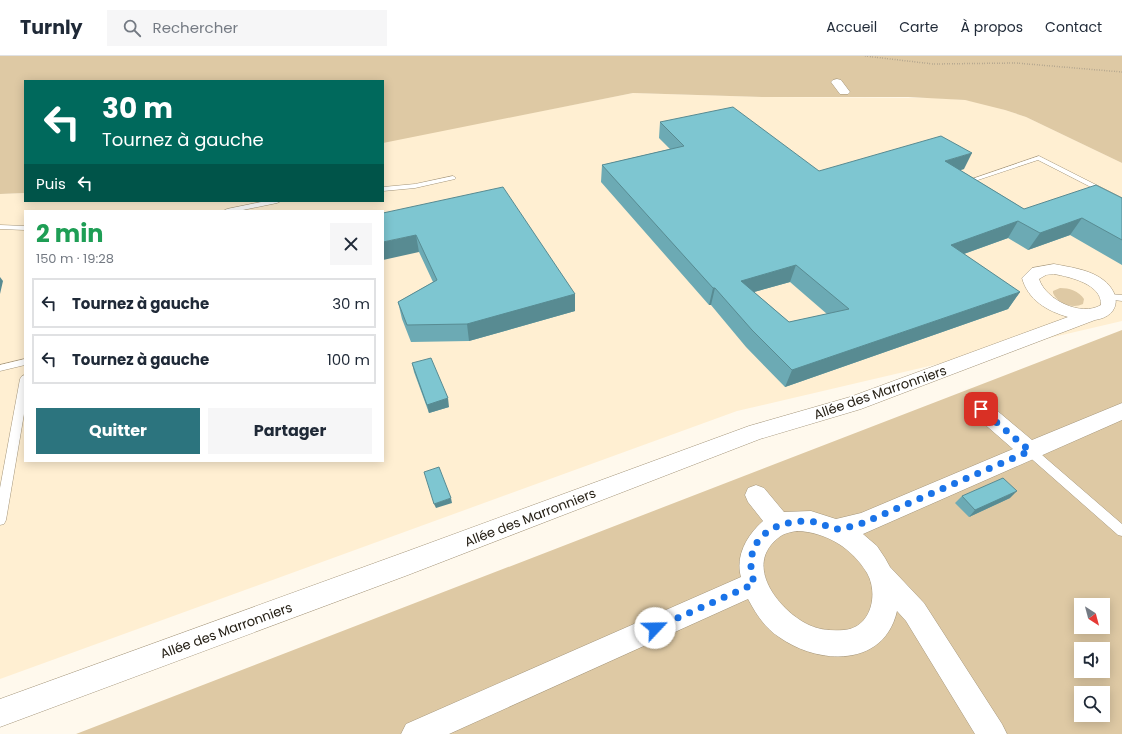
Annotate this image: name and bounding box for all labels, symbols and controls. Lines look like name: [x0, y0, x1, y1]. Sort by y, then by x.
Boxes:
search box: [107, 10, 387, 46]
text: Turnly: [20, 14, 83, 41]
icon: search: [121, 17, 143, 39]
text: Rechercher: [153, 17, 238, 38]
text: Accueil: [826, 17, 877, 37]
text: Carte: [899, 17, 939, 37]
text: À propos: [961, 17, 1023, 37]
text: Contact: [1045, 17, 1102, 37]
text: 30 m: [102, 89, 173, 128]
icon: left: [36, 96, 88, 148]
text: Tournez à gauche: [102, 127, 264, 152]
icon: left: [74, 172, 96, 194]
text: Puis: [36, 173, 66, 194]
text: 2 min: [36, 217, 103, 250]
button: close: [330, 223, 372, 265]
text: 150 m · 19:28: [36, 249, 114, 268]
icon: left: [38, 292, 60, 314]
text: Tournez à gauche: [72, 293, 209, 314]
text: 30 m: [332, 293, 370, 314]
icon: left: [38, 348, 60, 370]
text: Tournez à gauche: [72, 349, 209, 370]
text: 100 m: [327, 349, 370, 370]
street label: Allée des Marronniers: [811, 361, 949, 424]
pin: [964, 392, 998, 426]
icon: arrive: [970, 398, 992, 420]
button: Quitter: [36, 408, 200, 454]
button: Partager: [208, 408, 372, 454]
street label: Allée des Marronniers: [462, 484, 599, 551]
street label: Allée des Marronniers: [157, 598, 295, 663]
north arrow: [1074, 598, 1110, 634]
map controls: [1074, 598, 1110, 722]
position arrow: [634, 607, 676, 649]
button: sound: [1074, 642, 1110, 678]
button: search: [1074, 686, 1110, 722]

